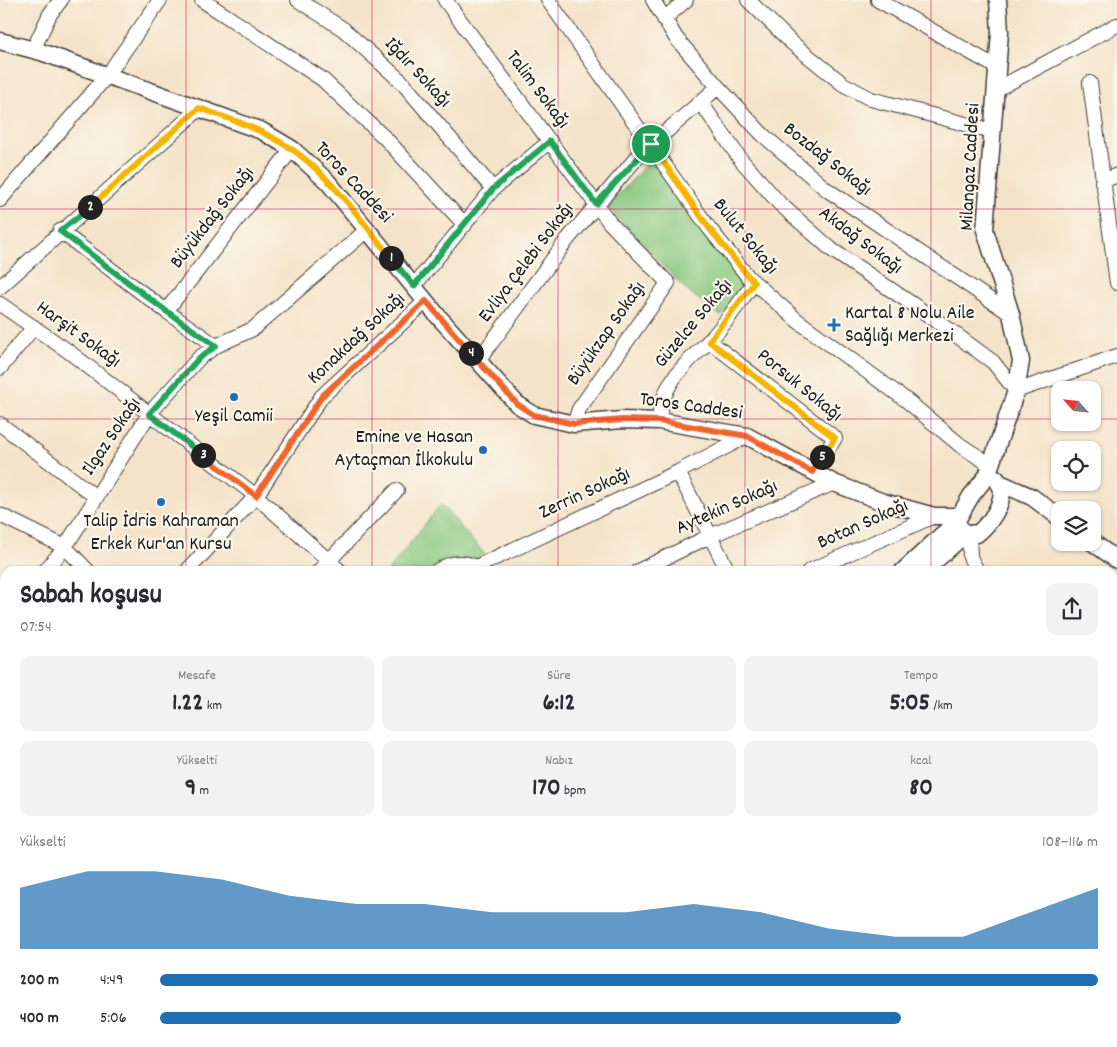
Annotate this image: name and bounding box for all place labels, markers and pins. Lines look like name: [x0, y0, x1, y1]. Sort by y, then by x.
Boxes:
pin: [630, 123, 672, 165]
pin: 2: [78, 194, 102, 220]
pin: 1: [378, 246, 404, 270]
place label: Kartal 8 Nolu Aile Sağlığı Merkezi: [845, 300, 975, 351]
marker: Kartal 8 Nolu Aile Sağlığı Merkezi: [827, 318, 841, 332]
pin: 4: [458, 340, 484, 366]
marker: Yeşil Camii: [228, 391, 240, 403]
place label: Yeşil Camii: [195, 403, 273, 431]
place label: Emine ve Hasan Aytaçman İlkokulu: [335, 424, 473, 475]
pin: 3: [190, 442, 216, 468]
marker: Emine ve Hasan Aytaçman İlkokulu: [477, 444, 489, 456]
pin: 5: [810, 444, 834, 470]
marker: Talip İdris Kahraman Erkek Kur'an Kursu: [155, 496, 167, 508]
place label: Talip İdris Kahraman Erkek Kur'an Kursu: [83, 508, 239, 559]

